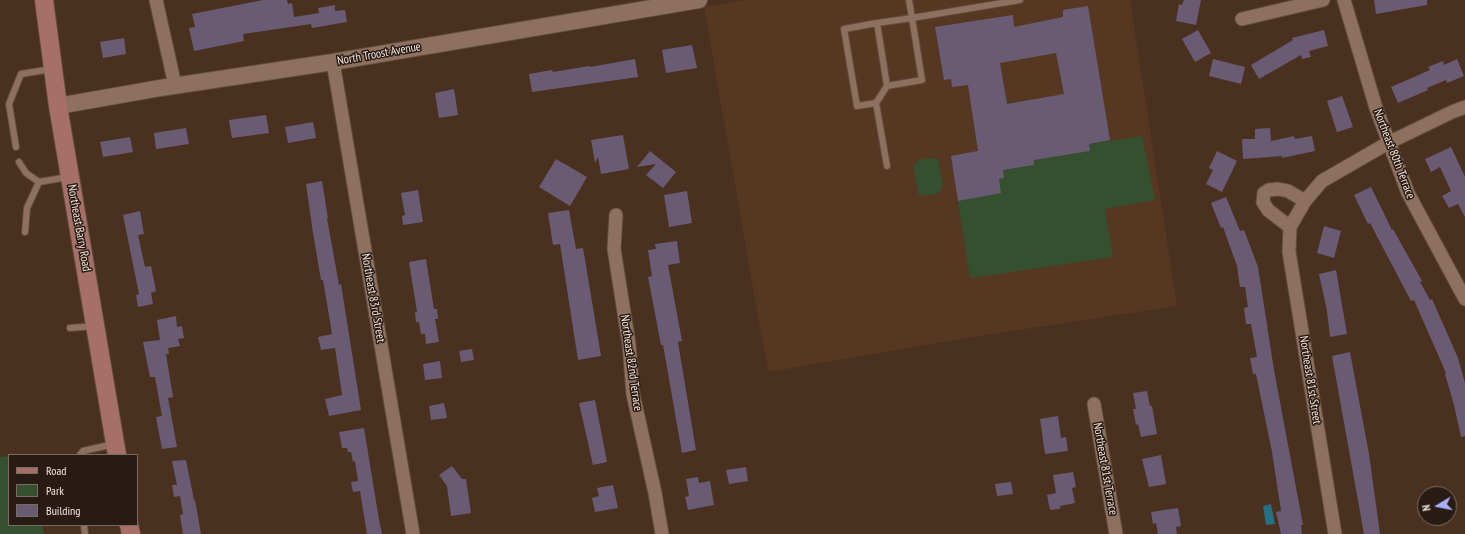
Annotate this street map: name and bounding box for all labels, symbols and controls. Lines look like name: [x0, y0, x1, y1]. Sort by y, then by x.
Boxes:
street label: North Troost Avenue: [336, 40, 422, 68]
street label: Northeast 80th Terrace: [1370, 107, 1418, 201]
street label: Northeast Barry Road: [64, 183, 94, 273]
street label: Northeast 83rd Street: [358, 252, 388, 344]
street label: Northeast 82nd Terrace: [617, 314, 645, 412]
street label: Northeast 81st Street: [1296, 335, 1324, 425]
street label: Northeast 81st Terrace: [1090, 422, 1120, 516]
legend: [8, 454, 138, 526]
text: Road: [46, 463, 66, 478]
text: Park: [46, 483, 64, 498]
north arrow: [1417, 486, 1457, 526]
text: Building: [46, 503, 81, 518]
text: N: [1419, 504, 1434, 512]

